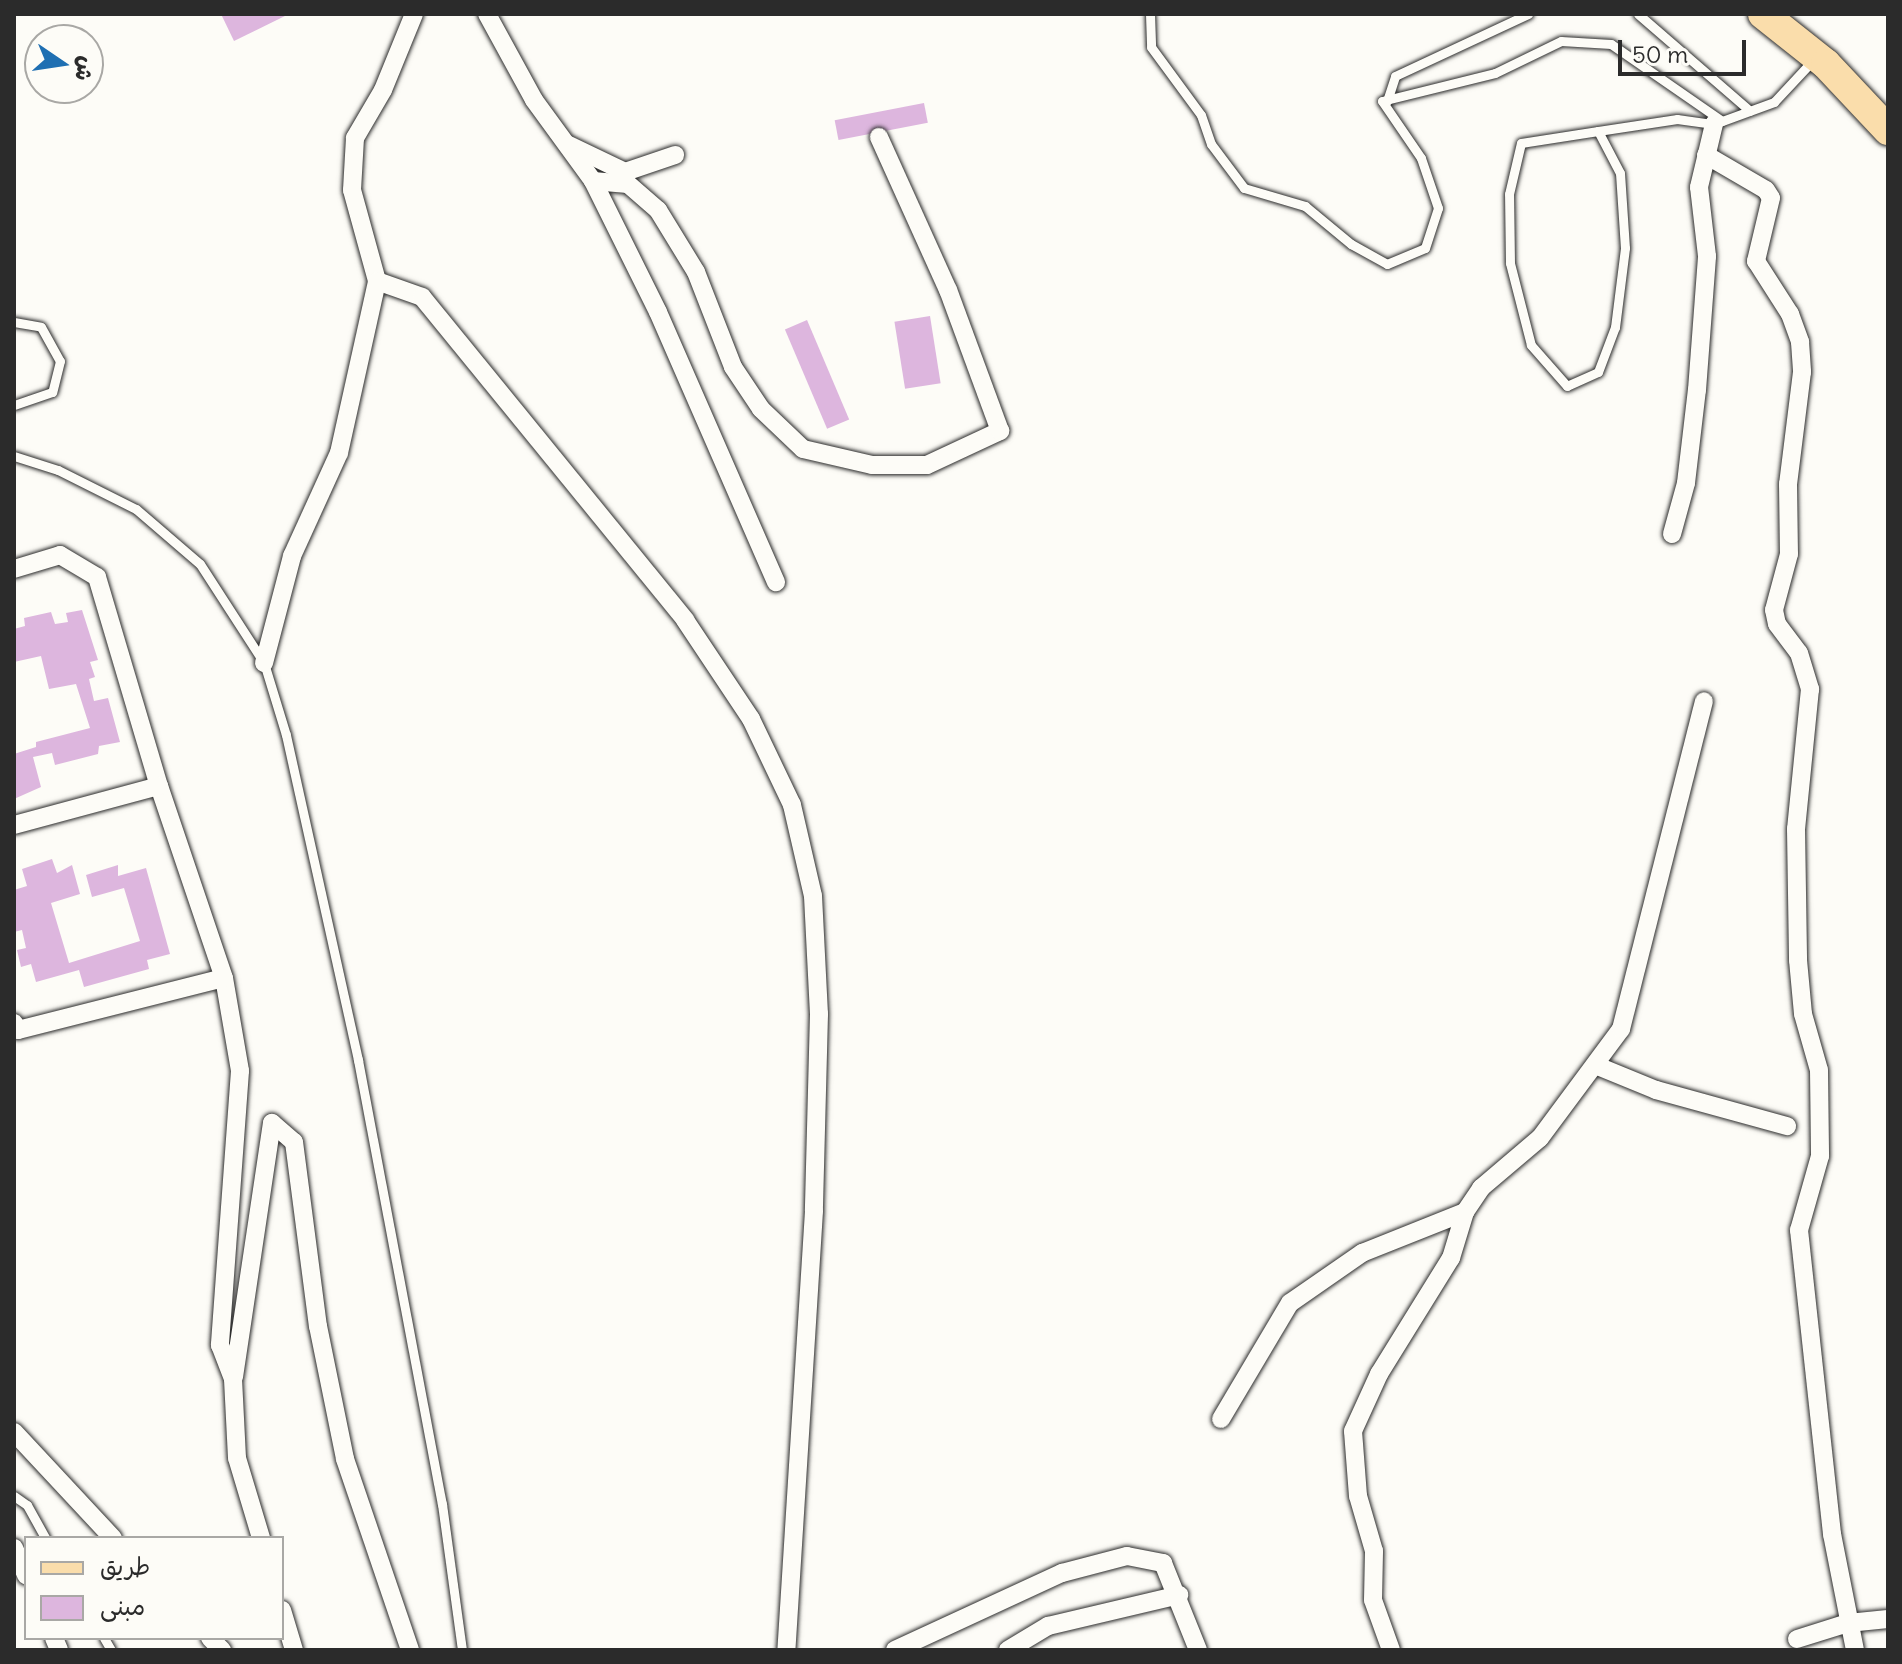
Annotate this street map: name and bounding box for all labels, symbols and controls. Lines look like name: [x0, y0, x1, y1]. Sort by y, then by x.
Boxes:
north arrow: [24, 24, 104, 104]
scale bar: [1622, 24, 1750, 74]
text: 50 m: [1632, 39, 1688, 69]
text: ش: [69, 54, 102, 84]
legend: [24, 1536, 284, 1640]
text: طريق: [100, 1551, 150, 1581]
text: مبنى: [100, 1591, 145, 1621]

